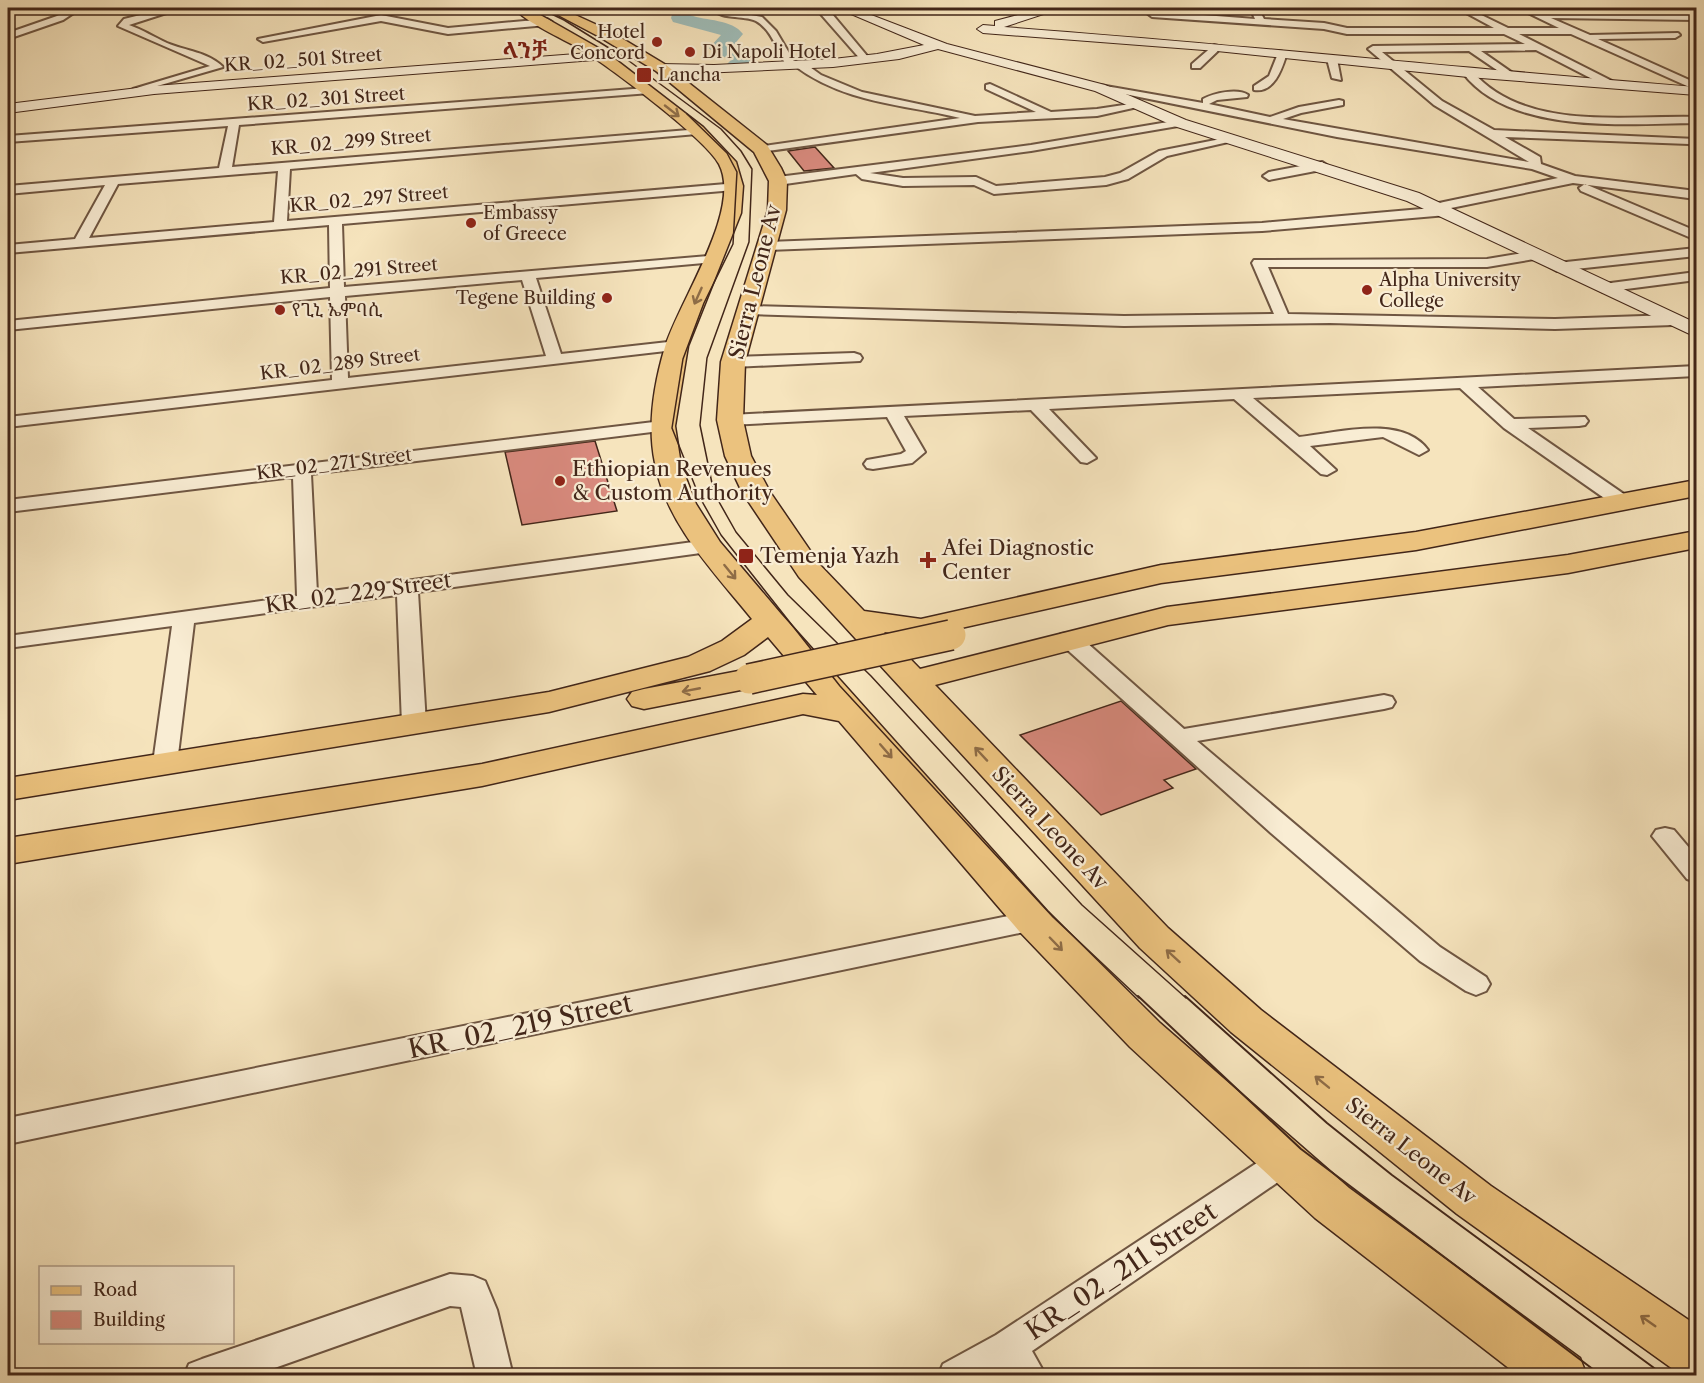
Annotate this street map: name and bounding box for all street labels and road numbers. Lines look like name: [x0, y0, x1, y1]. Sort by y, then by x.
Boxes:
street label: KR_02_501 Street: [223, 43, 383, 76]
street label: KR_02_301 Street: [246, 82, 406, 115]
street label: KR_02_299 Street: [270, 124, 433, 160]
street label: KR_02_297 Street: [289, 181, 450, 217]
street label: Sierra Leone Av: [723, 201, 786, 362]
street label: KR_02_291 Street: [279, 253, 439, 289]
street label: KR_02_289 Street: [259, 343, 422, 385]
street label: KR_02_271 Street: [255, 443, 414, 484]
street label: KR_02_229 Street: [263, 567, 453, 618]
street label: Sierra Leone Av: [987, 761, 1114, 895]
street label: KR_02_219 Street: [405, 986, 636, 1065]
street label: Sierra Leone Av: [1341, 1092, 1482, 1210]
street label: KR_02_211 Street: [1019, 1195, 1223, 1347]

